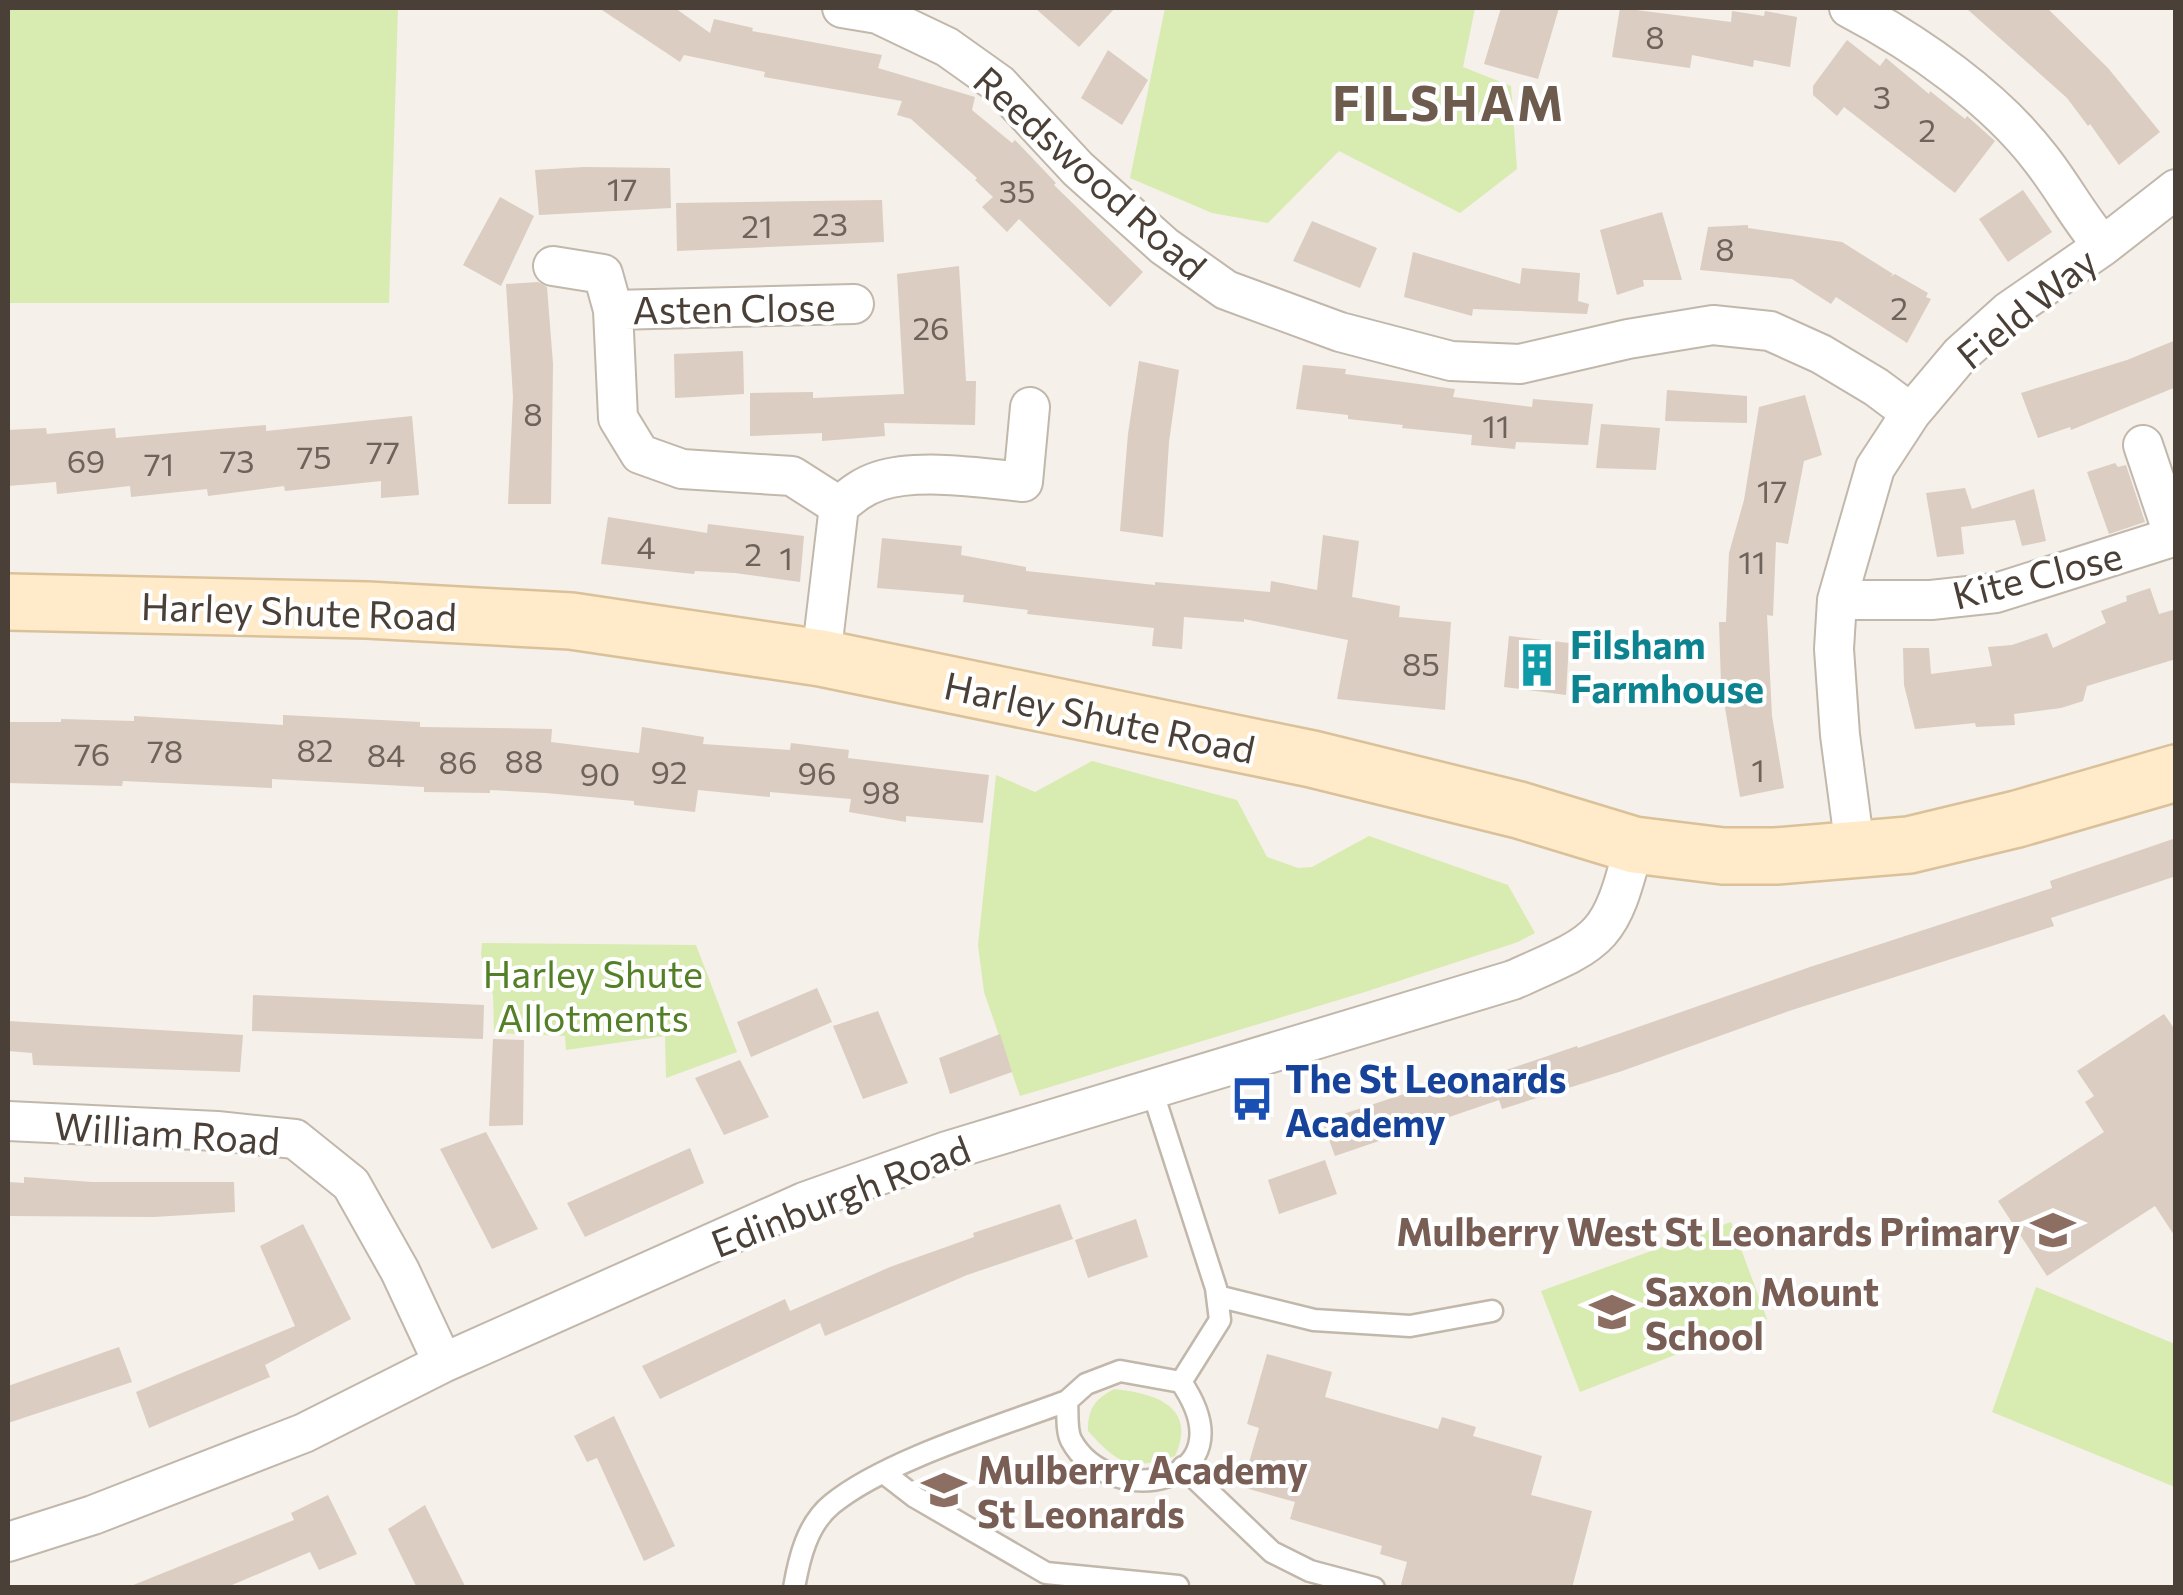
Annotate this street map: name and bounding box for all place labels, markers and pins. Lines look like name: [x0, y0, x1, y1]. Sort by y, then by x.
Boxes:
place label: Filsham Farmhouse: [1570, 620, 1764, 711]
building icon: Filsham Farmhouse: [1513, 641, 1561, 689]
place label: The St Leonards Academy: [1285, 1054, 1566, 1145]
bus stop icon: The St Leonards Academy: [1228, 1075, 1276, 1123]
school or university icon: Mulberry West St Leonards Primary: [2029, 1206, 2077, 1254]
place label: Mulberry West St Leonards Primary: [1396, 1207, 2020, 1254]
place label: Saxon Mount School: [1645, 1267, 1879, 1358]
school or university icon: Saxon Mount School: [1588, 1288, 1636, 1336]
place label: Mulberry Academy St Leonards: [977, 1445, 1308, 1536]
school or university icon: Mulberry Academy St Leonards: [920, 1466, 968, 1514]

